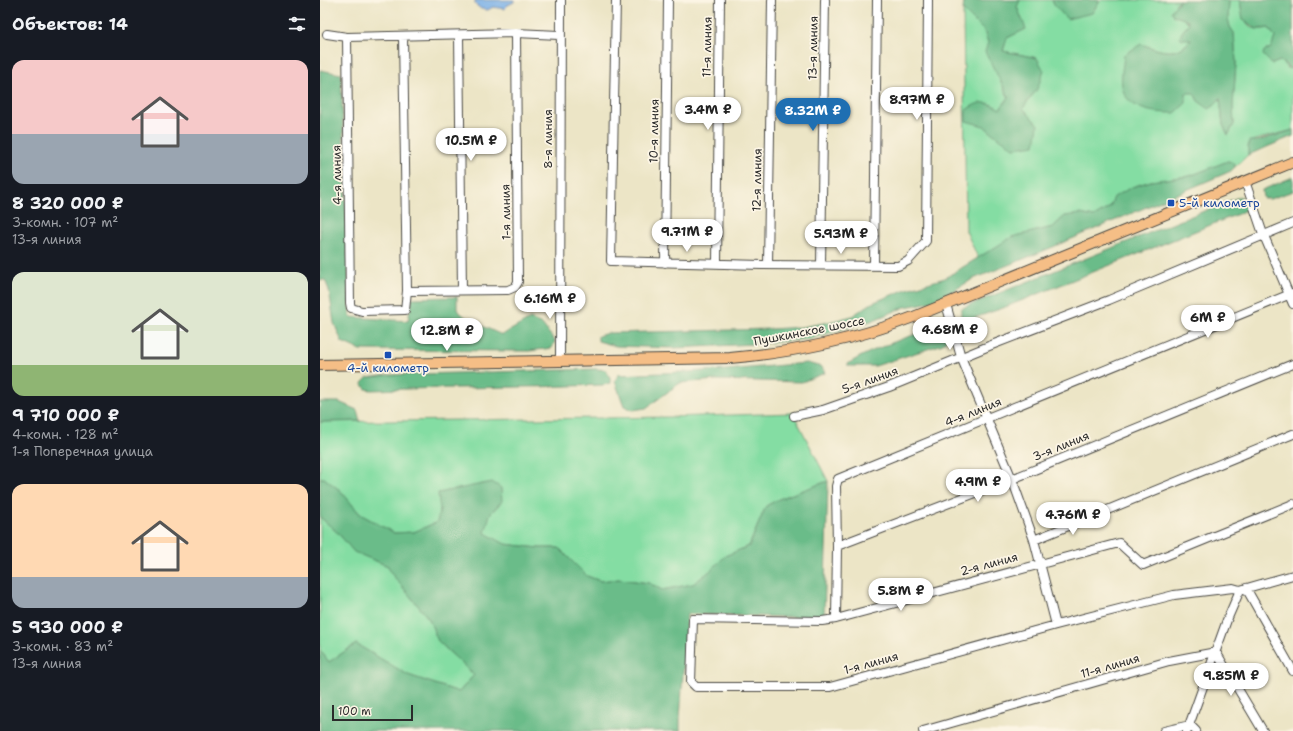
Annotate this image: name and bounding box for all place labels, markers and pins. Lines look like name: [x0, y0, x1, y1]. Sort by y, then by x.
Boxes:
pin: 8.97M ₽: [880, 87, 954, 121]
pin: 3.4M ₽: [675, 97, 741, 131]
pin: 8.32M ₽: [776, 98, 850, 132]
pin: 10.5M ₽: [434, 128, 508, 162]
place label: 5-й километр: [1179, 195, 1260, 211]
marker: 5-й километр: [1166, 198, 1176, 208]
pin: 9.71M ₽: [650, 219, 724, 253]
pin: 5.93M ₽: [804, 221, 878, 255]
pin: 6.16M ₽: [513, 286, 587, 320]
pin: 6M ₽: [1184, 305, 1232, 339]
pin: 4.68M ₽: [913, 317, 987, 351]
pin: 12.8M ₽: [410, 318, 484, 352]
marker: 4-й километр: [383, 350, 393, 360]
place label: 4-й километр: [347, 360, 429, 376]
pin: 4.9M ₽: [945, 469, 1011, 503]
pin: 4.76M ₽: [1036, 502, 1110, 536]
pin: 5.8M ₽: [868, 578, 934, 612]
pin: 9.85M ₽: [1194, 663, 1268, 697]

